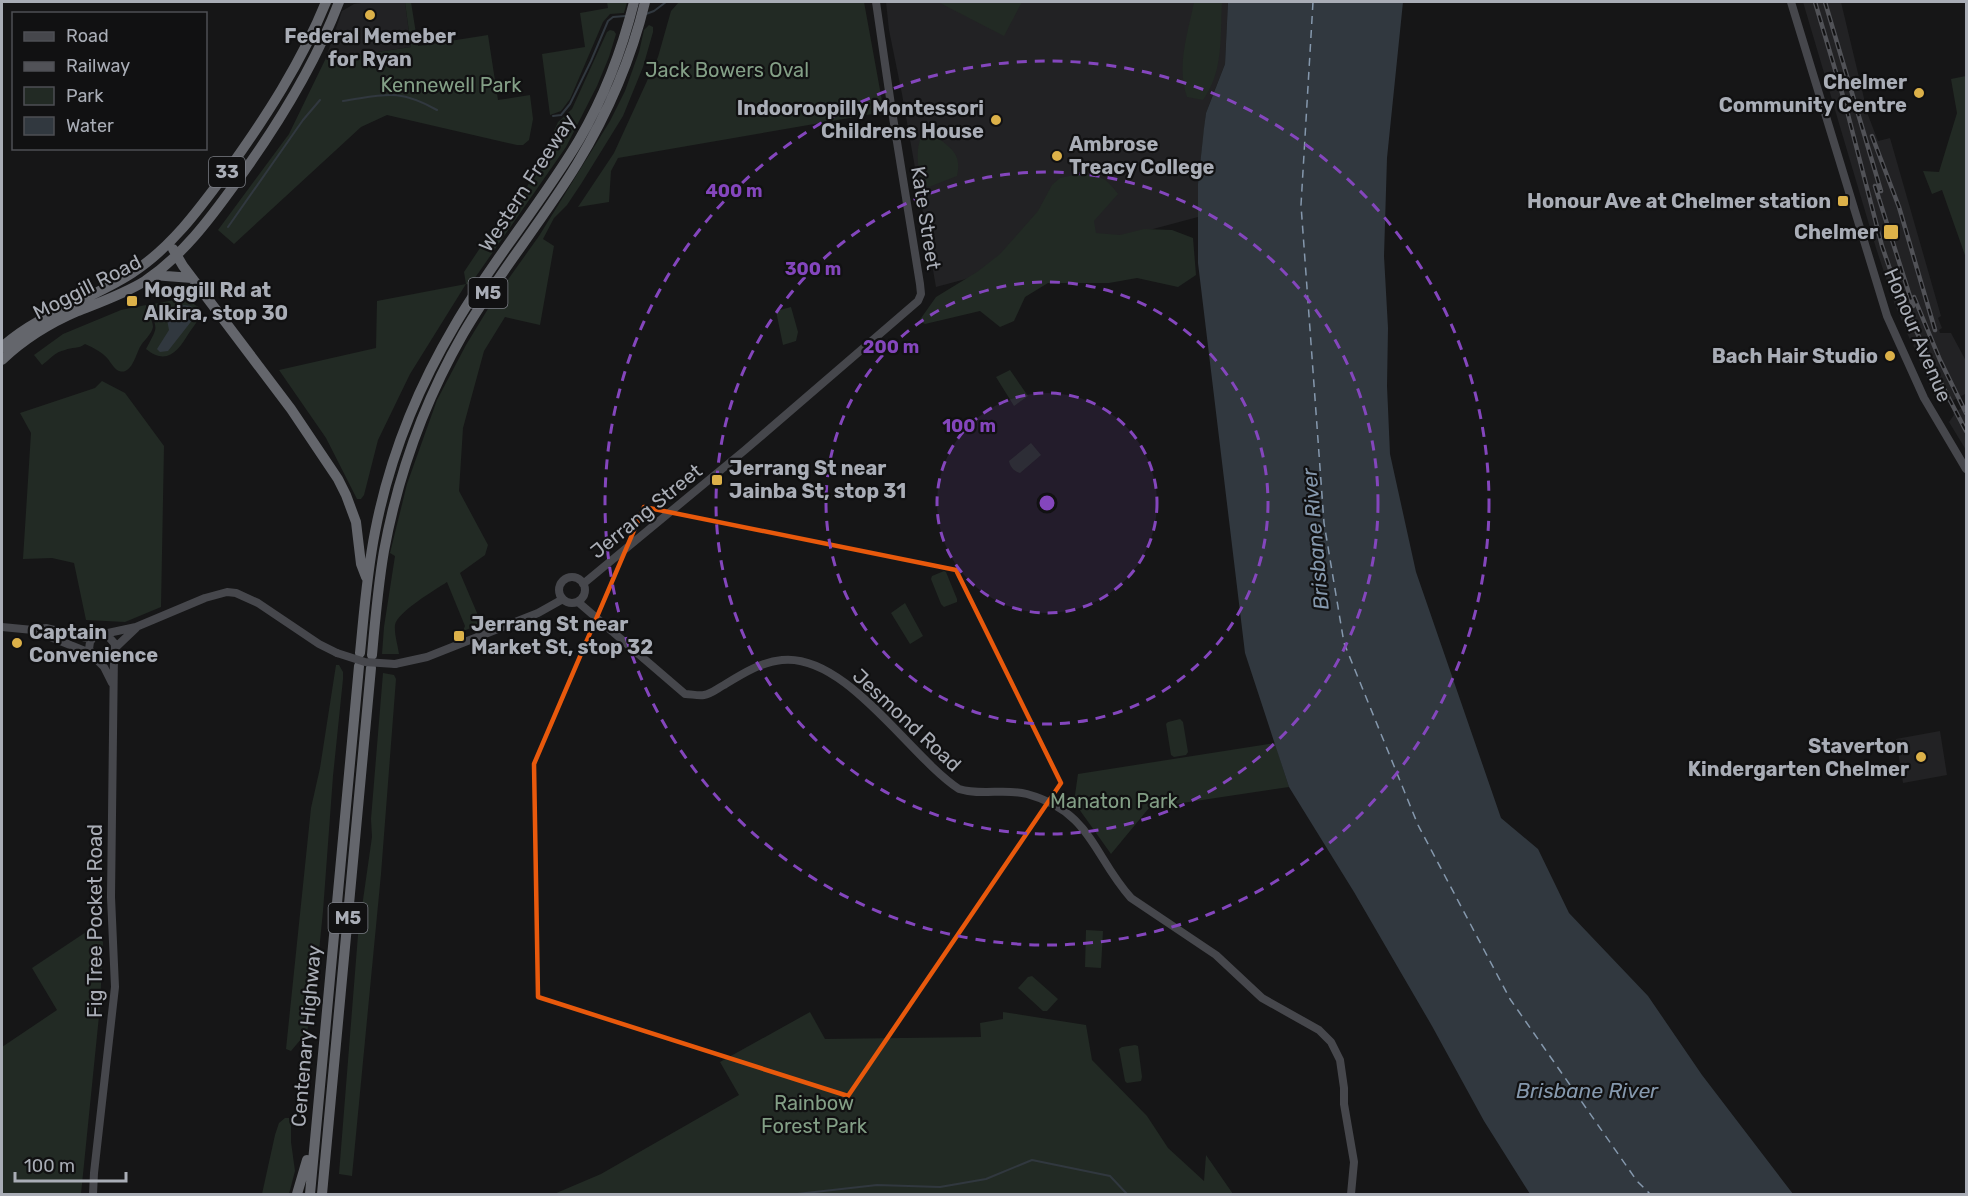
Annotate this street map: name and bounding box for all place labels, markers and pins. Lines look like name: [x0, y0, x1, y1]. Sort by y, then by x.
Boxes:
marker: Federal Memeber for Ryan: [363, 8, 377, 22]
place label: Federal Memeber for Ryan: [284, 24, 456, 71]
place label: Chelmer Community Centre: [1719, 70, 1907, 117]
marker: Chelmer Community Centre: [1912, 86, 1926, 100]
place label: Indooroopilly Montessori Childrens House: [737, 96, 984, 143]
marker: Indooroopilly Montessori Childrens House: [989, 113, 1003, 127]
place label: Ambrose Treacy College: [1069, 132, 1215, 179]
marker: Ambrose Treacy College: [1050, 149, 1064, 163]
place label: Honour Ave at Chelmer station: [1527, 189, 1831, 213]
marker: Honour Ave at Chelmer station: [1836, 194, 1850, 208]
place label: Chelmer: [1794, 220, 1878, 244]
marker: Chelmer: [1882, 223, 1900, 241]
place label: Moggill Rd at Alkira, stop 30: [144, 278, 288, 325]
marker: Moggill Rd at Alkira, stop 30: [125, 294, 139, 308]
place label: Bach Hair Studio: [1712, 344, 1878, 368]
marker: Bach Hair Studio: [1883, 349, 1897, 363]
place label: Jerrang St near Jainba St, stop 31: [729, 456, 906, 503]
marker: Jerrang St near Jainba St, stop 31: [710, 473, 724, 487]
centre of rings: [1037, 493, 1057, 513]
place label: Jerrang St near Market St, stop 32: [471, 612, 653, 659]
place label: Captain Convenience: [29, 620, 158, 667]
marker: Jerrang St near Market St, stop 32: [452, 629, 466, 643]
marker: Captain Convenience: [10, 636, 24, 650]
place label: Staverton Kindergarten Chelmer: [1688, 734, 1909, 781]
marker: Staverton Kindergarten Chelmer: [1914, 750, 1928, 764]

